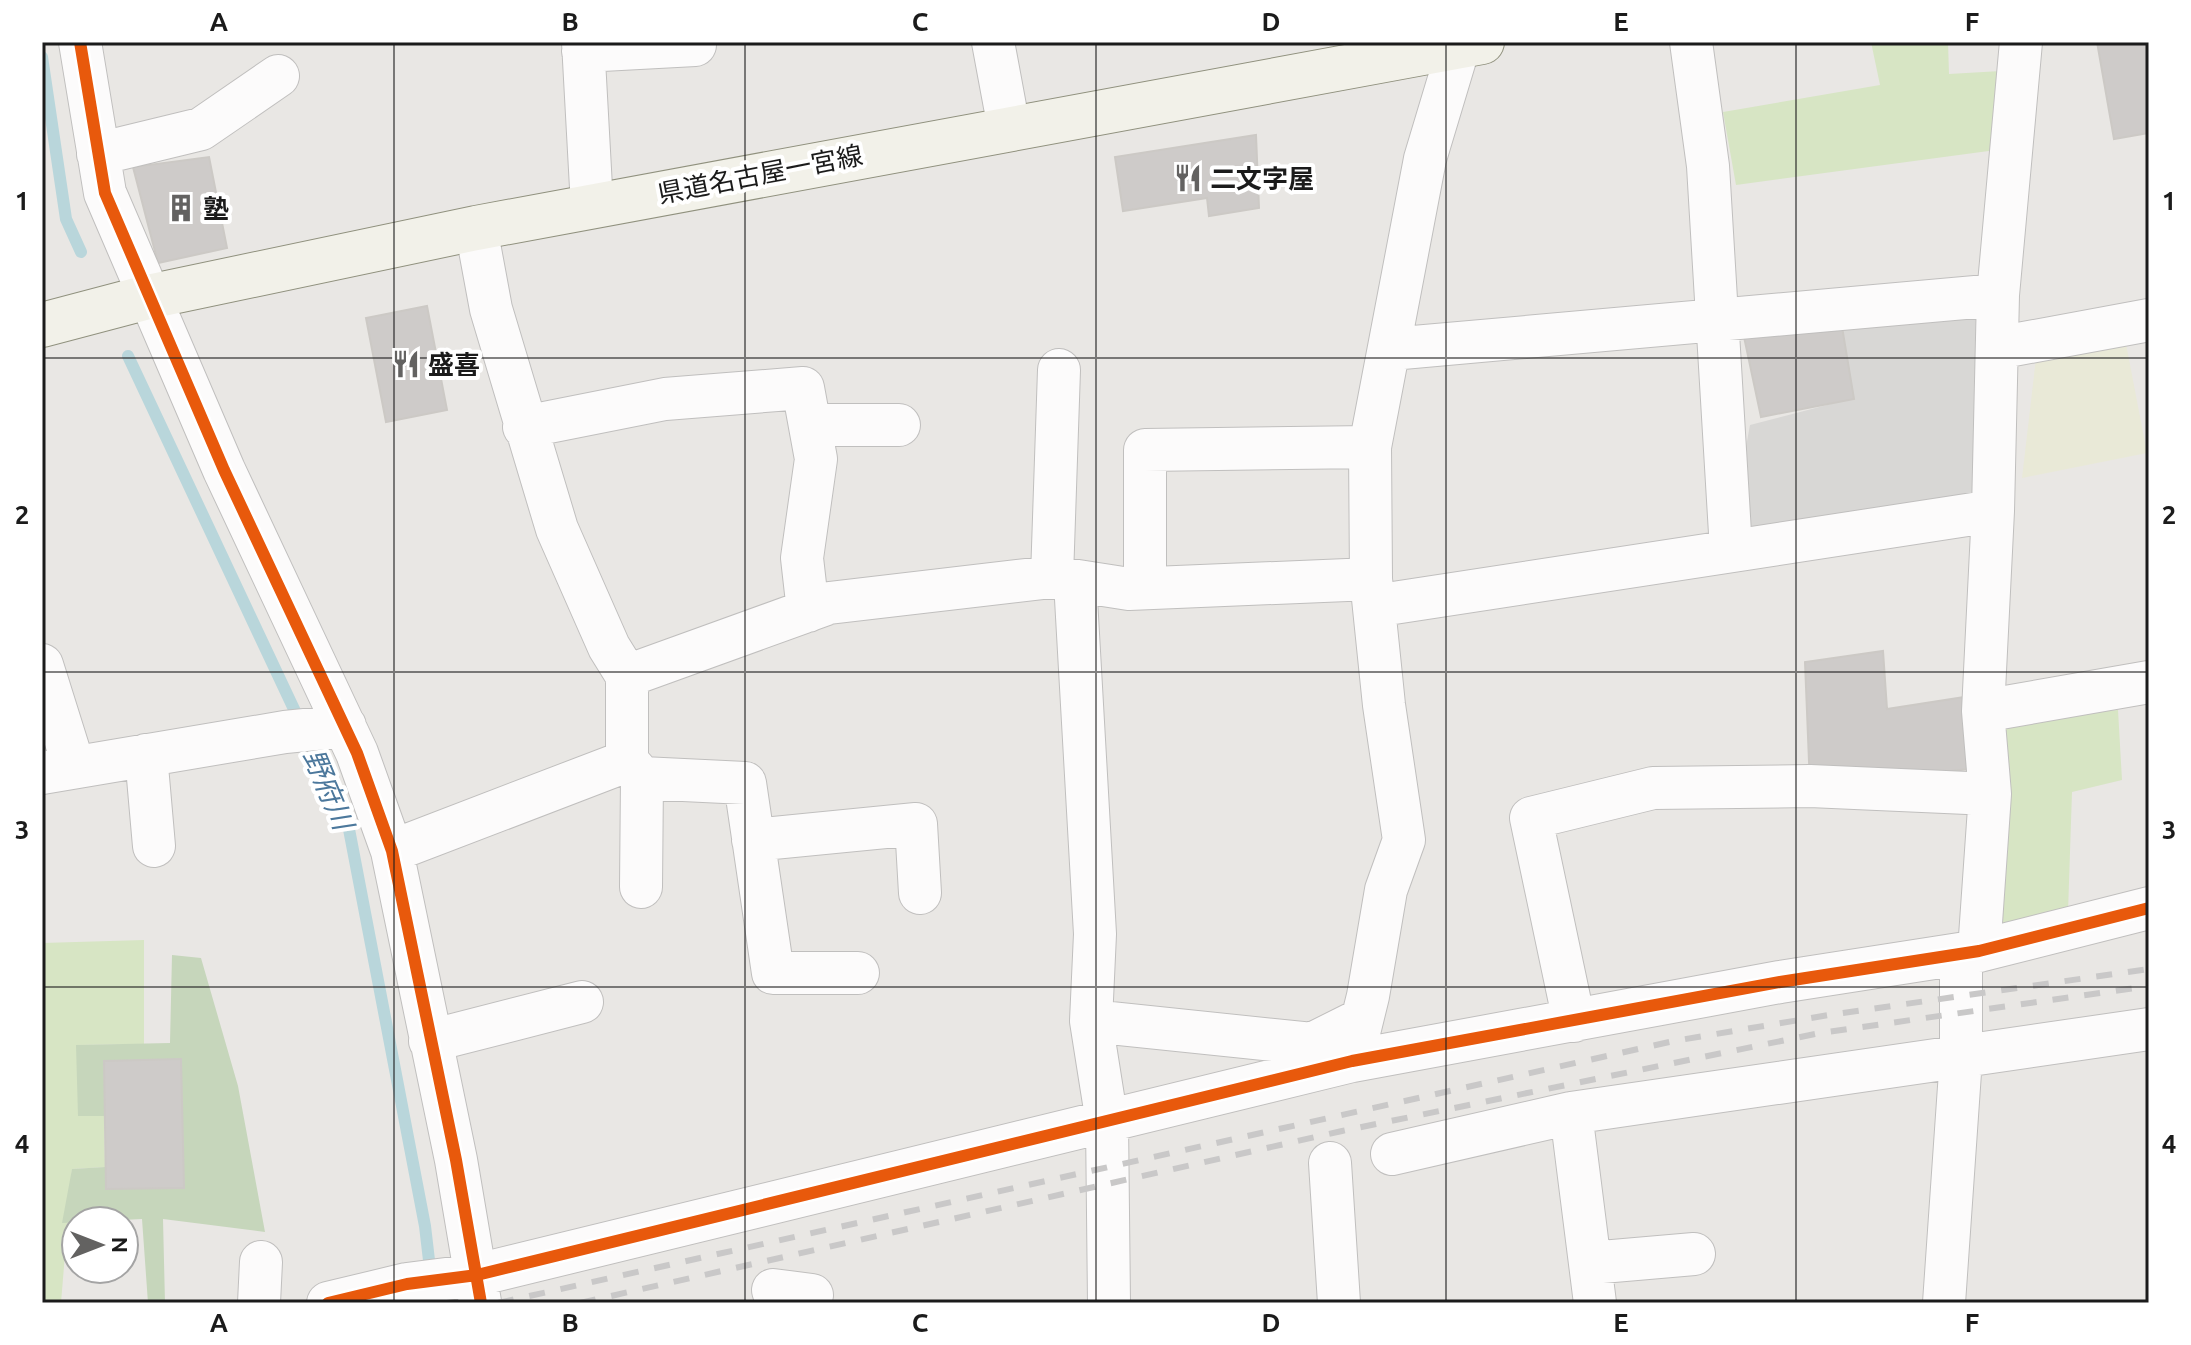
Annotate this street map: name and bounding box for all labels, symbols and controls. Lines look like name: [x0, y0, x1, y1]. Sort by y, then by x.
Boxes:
text: A: [210, 7, 229, 36]
text: B: [561, 7, 579, 36]
text: C: [912, 7, 929, 36]
text: D: [1262, 7, 1280, 36]
text: E: [1613, 7, 1629, 36]
text: F: [1965, 7, 1979, 36]
street label: 県道名古屋一宮線: [655, 140, 865, 208]
restaurant icon: 二文字屋: [1173, 163, 1203, 193]
place label: 二文字屋: [1210, 164, 1314, 193]
text: 1: [15, 186, 29, 215]
text: 1: [2162, 186, 2176, 215]
building icon: 塾: [166, 193, 196, 223]
place label: 塾: [203, 194, 229, 223]
restaurant icon: 盛喜: [391, 349, 421, 379]
place label: 盛喜: [428, 350, 480, 379]
text: 2: [15, 500, 29, 529]
text: 2: [2162, 500, 2176, 529]
water label: 野府川: [298, 744, 361, 836]
text: 3: [15, 815, 29, 844]
text: 3: [2162, 815, 2176, 844]
text: 4: [15, 1129, 29, 1158]
text: 4: [2162, 1129, 2176, 1158]
north arrow: [60, 1205, 140, 1285]
text: N: [108, 1237, 133, 1253]
text: A: [210, 1308, 229, 1337]
text: B: [561, 1308, 579, 1337]
text: C: [912, 1308, 929, 1337]
text: D: [1262, 1308, 1280, 1337]
text: E: [1613, 1308, 1629, 1337]
text: F: [1965, 1308, 1979, 1337]

